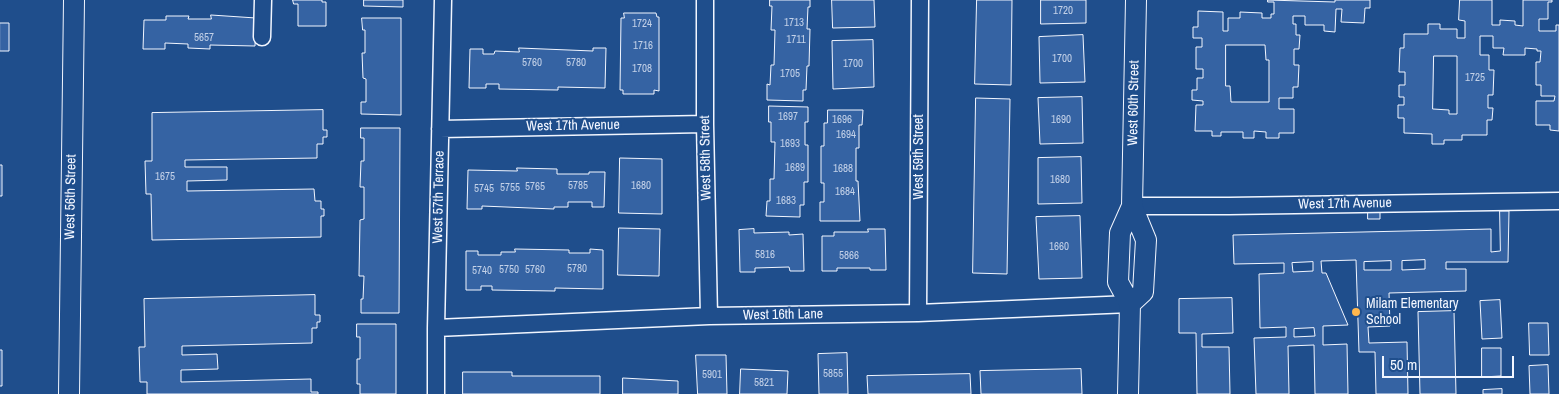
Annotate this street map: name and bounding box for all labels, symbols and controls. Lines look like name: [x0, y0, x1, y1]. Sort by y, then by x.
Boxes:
house number: 1720: [1053, 4, 1073, 18]
house number: 1713: [784, 16, 804, 30]
house number: 1724: [632, 17, 652, 31]
house number: 5657: [194, 31, 214, 45]
house number: 1711: [786, 33, 806, 47]
house number: 1716: [633, 39, 653, 53]
house number: 1700: [1052, 52, 1072, 66]
house number: 5760: [522, 56, 542, 70]
house number: 5780: [566, 56, 586, 70]
house number: 1700: [843, 57, 863, 71]
street label: West 60th Street: [1125, 60, 1143, 146]
house number: 1708: [632, 62, 652, 76]
house number: 1705: [780, 67, 800, 81]
house number: 1725: [1465, 71, 1485, 85]
house number: 1697: [778, 110, 798, 124]
house number: 1696: [832, 113, 852, 127]
house number: 1690: [1051, 113, 1071, 127]
street label: West 59th Street: [911, 114, 927, 200]
street label: West 58th Street: [697, 115, 715, 201]
street label: West 17th Avenue: [526, 117, 620, 135]
house number: 1694: [836, 128, 856, 142]
house number: 1693: [780, 137, 800, 151]
street label: West 57th Terrace: [430, 150, 448, 244]
street label: West 56th Street: [62, 154, 80, 240]
house number: 1689: [785, 161, 805, 175]
house number: 1688: [833, 162, 853, 176]
house number: 1675: [155, 170, 175, 184]
house number: 1680: [1050, 173, 1070, 187]
house number: 5785: [568, 179, 588, 193]
house number: 1680: [631, 179, 651, 193]
house number: 5765: [525, 180, 545, 194]
house number: 5755: [500, 181, 520, 195]
house number: 5745: [474, 182, 494, 196]
house number: 1684: [835, 185, 855, 199]
house number: 1683: [776, 194, 796, 208]
street label: West 17th Avenue: [1298, 195, 1392, 213]
house number: 1660: [1049, 240, 1069, 254]
house number: 5816: [755, 248, 775, 262]
house number: 5866: [839, 249, 859, 263]
house number: 5780: [567, 262, 587, 276]
house number: 5750: [499, 263, 519, 277]
house number: 5760: [525, 263, 545, 277]
house number: 5740: [472, 264, 492, 278]
place label: Milam Elementary School: [1366, 296, 1458, 328]
street label: West 16th Lane: [743, 306, 823, 324]
marker: Milam Elementary School: [1350, 306, 1362, 318]
scale bar: [1384, 346, 1516, 378]
text: 50 m: [1390, 354, 1417, 375]
house number: 5855: [823, 367, 843, 381]
house number: 5901: [702, 368, 722, 382]
house number: 5821: [754, 376, 774, 390]

